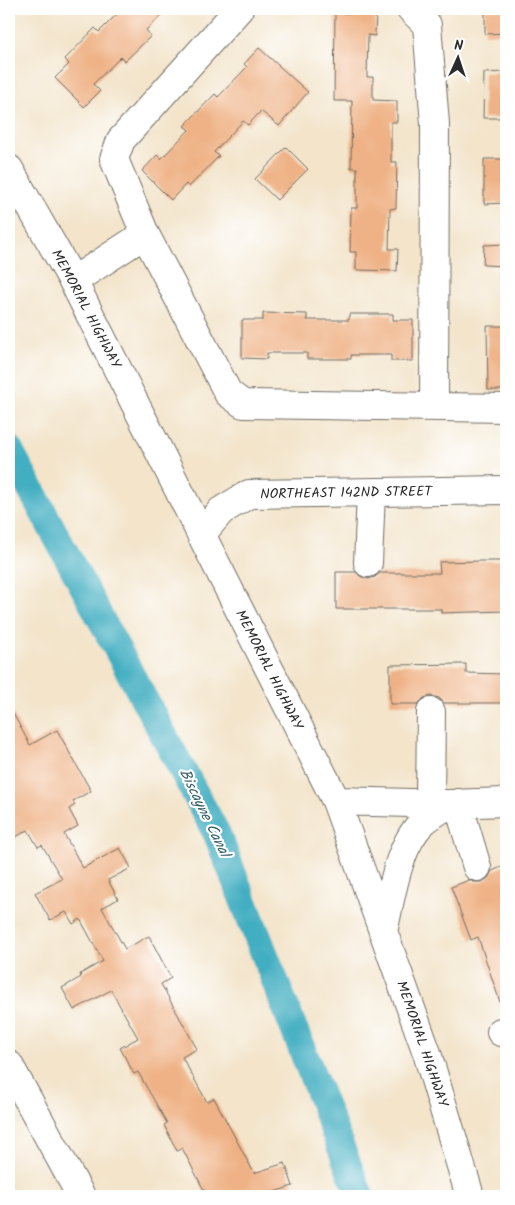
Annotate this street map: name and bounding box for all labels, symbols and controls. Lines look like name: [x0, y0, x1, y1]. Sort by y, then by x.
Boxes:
north arrow: [432, 32, 482, 82]
text: N: [454, 35, 464, 57]
street label: MEMORIAL HIGHWAY: [45, 245, 127, 373]
street label: NORTHEAST 142ND STREET: [260, 480, 434, 505]
street label: MEMORIAL HIGHWAY: [229, 606, 309, 735]
water label: Biscayne Canal: [172, 765, 237, 864]
street label: MEMORIAL HIGHWAY: [390, 978, 454, 1111]

